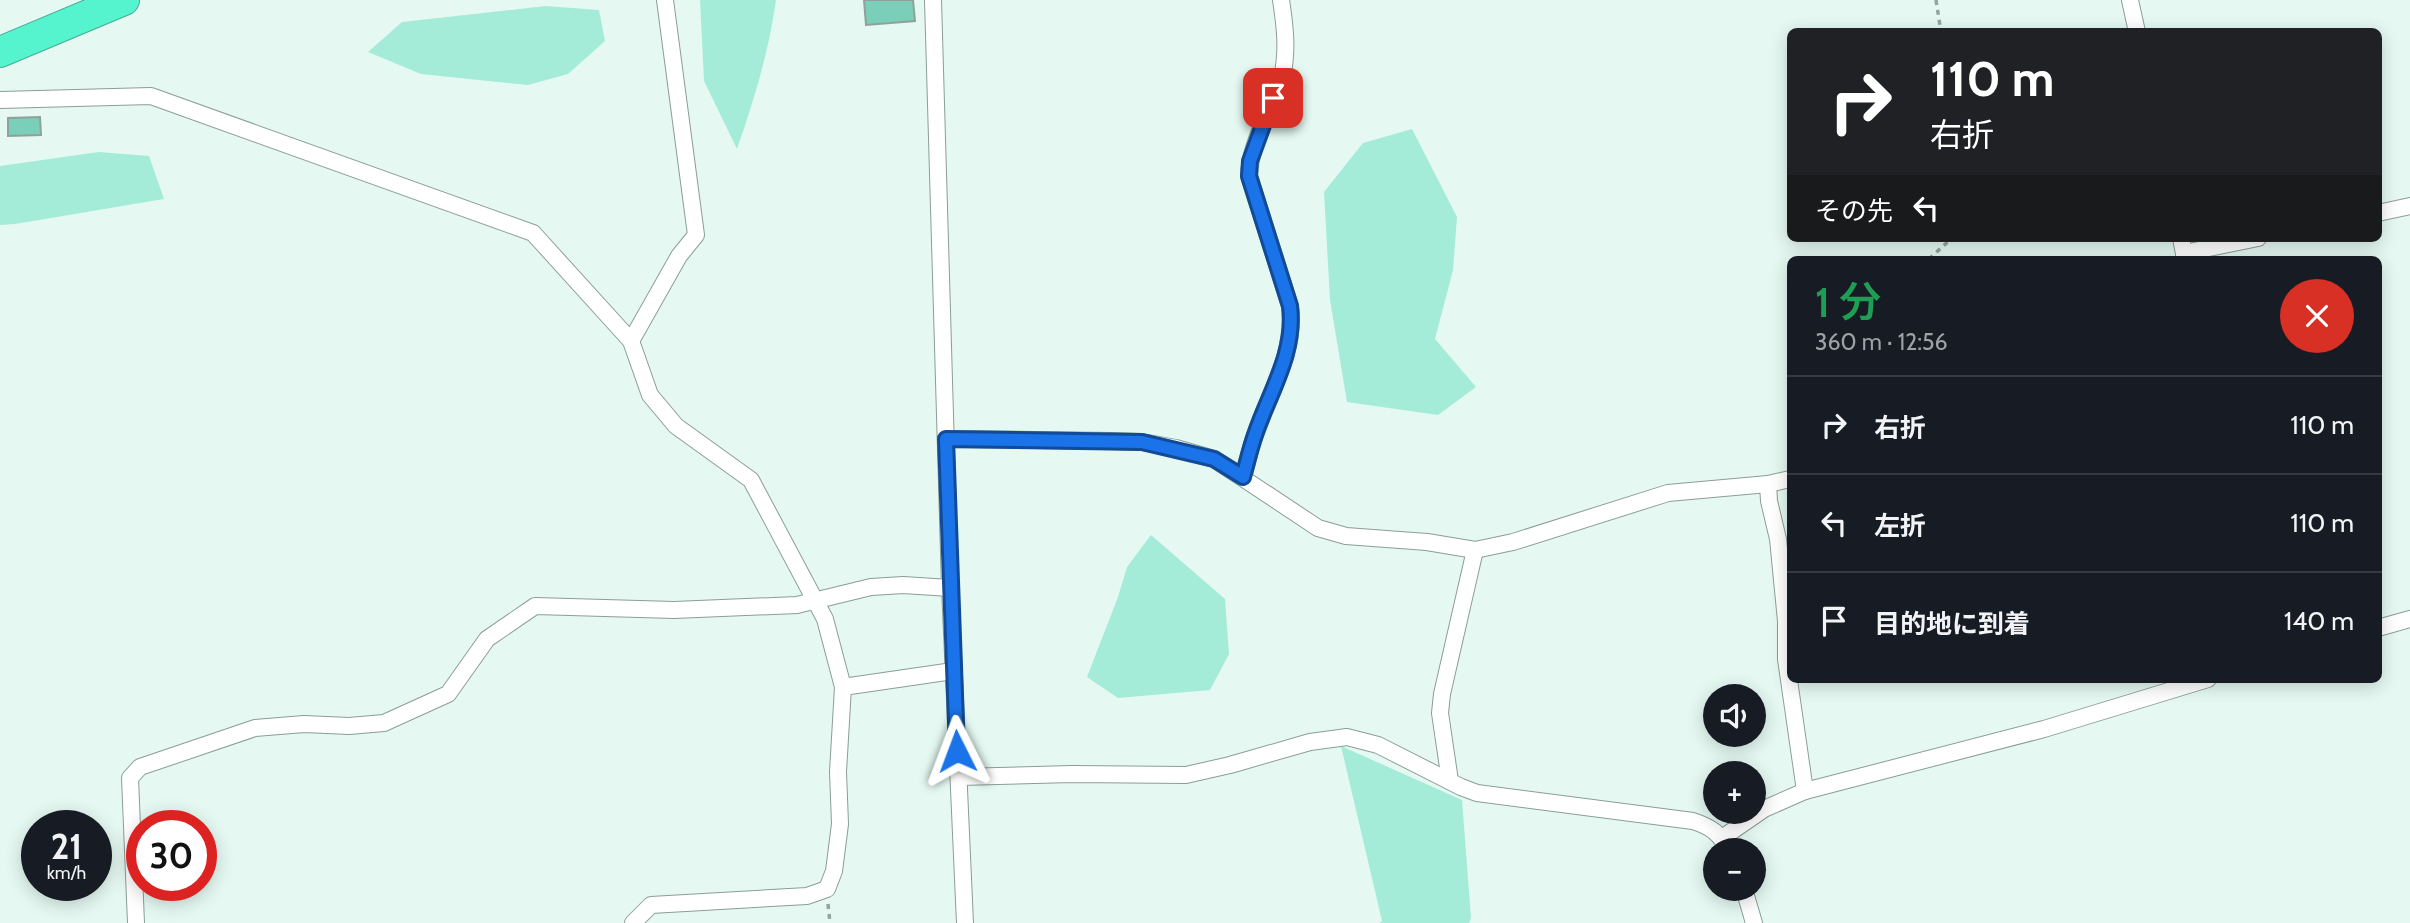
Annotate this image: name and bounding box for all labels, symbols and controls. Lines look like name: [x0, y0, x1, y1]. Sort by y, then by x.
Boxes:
text: 110 m: [1930, 49, 2054, 108]
icon: right: [1815, 56, 1906, 147]
pin: [1243, 68, 1303, 128]
icon: arrive: [1254, 79, 1292, 117]
text: 右折: [1930, 115, 1994, 154]
icon: left: [1907, 189, 1945, 227]
text: その先: [1815, 195, 1893, 227]
text: 1 分: [1815, 276, 1881, 328]
button: close: [2280, 279, 2354, 353]
text: 360 m · 12:56: [1815, 328, 1948, 356]
icon: right: [1815, 406, 1853, 444]
text: 110 m: [2290, 409, 2354, 441]
text: 右折: [1874, 412, 1926, 444]
icon: left: [1815, 504, 1853, 542]
text: 110 m: [2290, 507, 2354, 539]
text: 左折: [1874, 510, 1926, 542]
icon: arrive: [1815, 602, 1853, 640]
text: 140 m: [2284, 605, 2354, 637]
text: 目的地に到着: [1874, 608, 2030, 640]
map controls: [1703, 684, 1766, 901]
button: sound: [1703, 684, 1766, 747]
position arrow: [920, 714, 994, 788]
button: +: [1703, 761, 1766, 824]
speed limit sign: 30: [126, 810, 217, 901]
text: 21: [51, 825, 82, 868]
button: −: [1703, 838, 1766, 901]
text: km/h: [47, 862, 86, 884]

